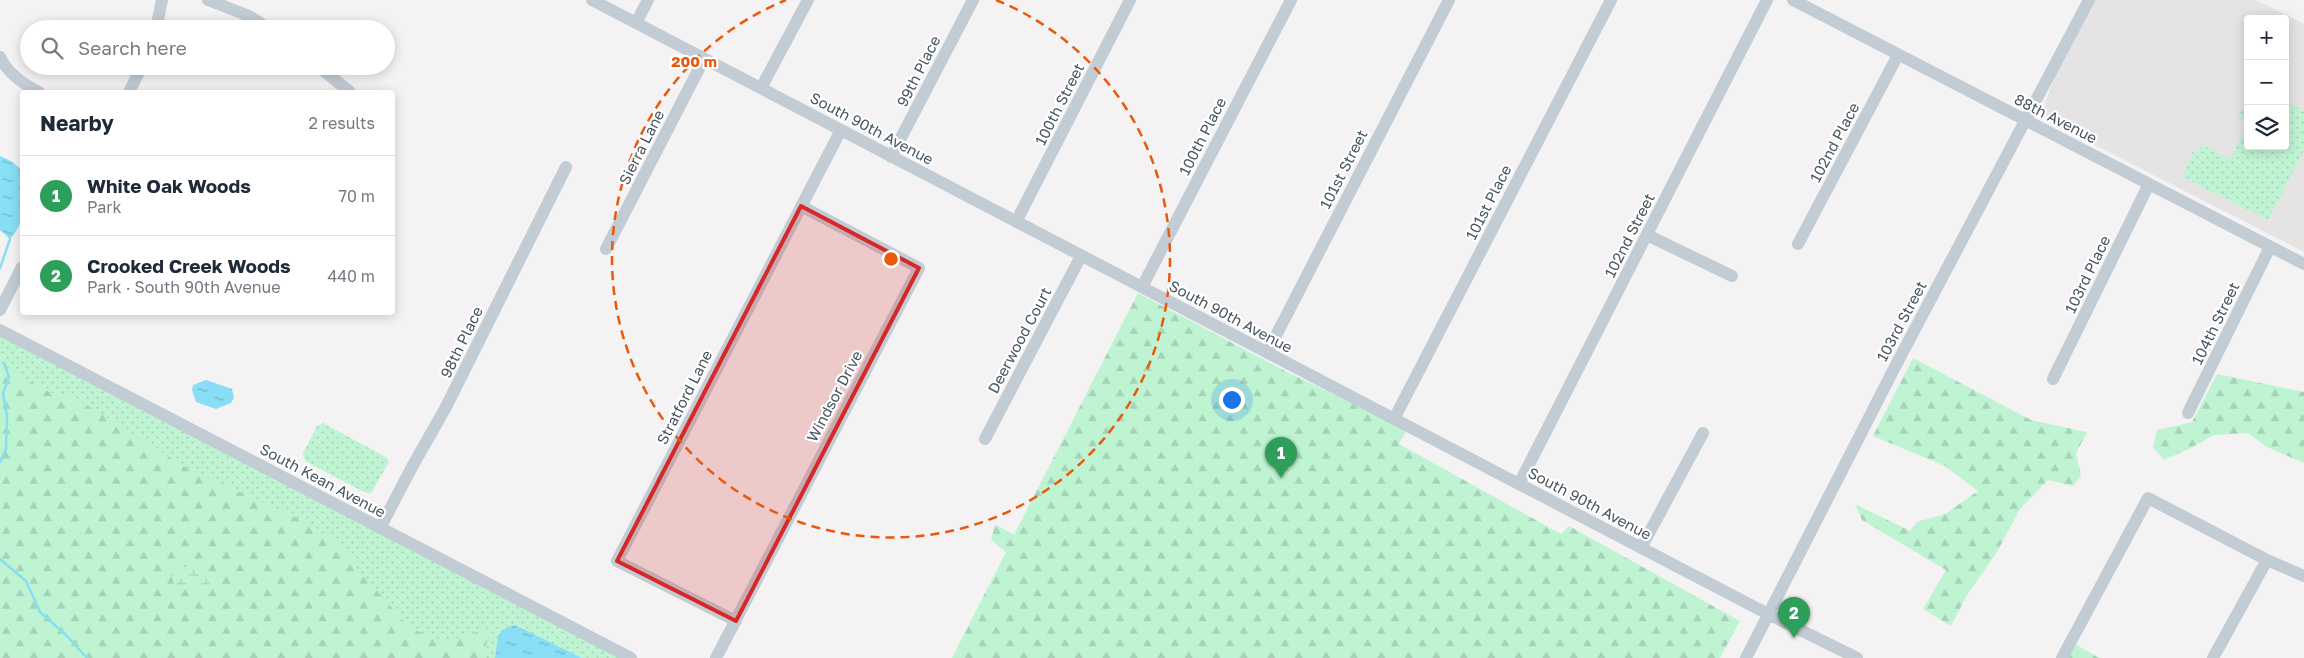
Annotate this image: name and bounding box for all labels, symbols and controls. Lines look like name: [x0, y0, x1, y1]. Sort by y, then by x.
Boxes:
map controls: [2244, 15, 2289, 150]
button: +: [2244, 15, 2289, 60]
search box: [20, 20, 395, 75]
street label: 99th Place: [892, 32, 944, 109]
icon: search: [38, 34, 66, 62]
text: Search here: [78, 36, 187, 59]
text: 200 m: [671, 52, 717, 70]
street label: 100th Street: [1031, 60, 1087, 148]
button: −: [2244, 60, 2289, 105]
street label: South 90th Avenue: [807, 88, 937, 168]
street label: 88th Avenue: [2012, 89, 2101, 147]
street label: 100th Place: [1175, 94, 1229, 178]
street label: 102nd Place: [1806, 99, 1863, 185]
button: layers: [2244, 105, 2289, 150]
street label: Sierra Lane: [615, 106, 668, 187]
text: Nearby: [40, 110, 114, 136]
text: 2 results: [309, 113, 375, 133]
street label: 101st Street: [1315, 127, 1371, 211]
street label: 101st Place: [1461, 161, 1515, 242]
text: White Oak Woods: [87, 174, 251, 197]
text: 1: [52, 186, 60, 206]
text: 70 m: [338, 186, 375, 206]
street label: 102nd Street: [1600, 190, 1658, 280]
text: Park: [87, 197, 122, 217]
street label: 103rd Place: [2060, 232, 2114, 316]
centre of rings: [882, 250, 900, 268]
text: Crooked Creek Woods: [87, 254, 291, 277]
text: 2: [51, 266, 61, 286]
text: 440 m: [327, 266, 375, 286]
street label: South 90th Avenue: [1166, 276, 1296, 356]
text: Park · South 90th Avenue: [87, 277, 281, 297]
street label: 103rd Street: [1872, 278, 1930, 364]
street label: 104th Street: [2187, 279, 2243, 367]
street label: Deerwood Court: [983, 284, 1055, 396]
street label: 98th Place: [436, 303, 486, 381]
street label: Stratford Lane: [653, 347, 716, 447]
street label: Windsor Drive: [802, 347, 866, 445]
your location: [1219, 387, 1245, 413]
pin: 1: [1265, 437, 1297, 478]
street label: South Kean Avenue: [257, 439, 389, 521]
street label: South 90th Avenue: [1525, 463, 1655, 543]
pin: 2: [1778, 597, 1810, 638]

